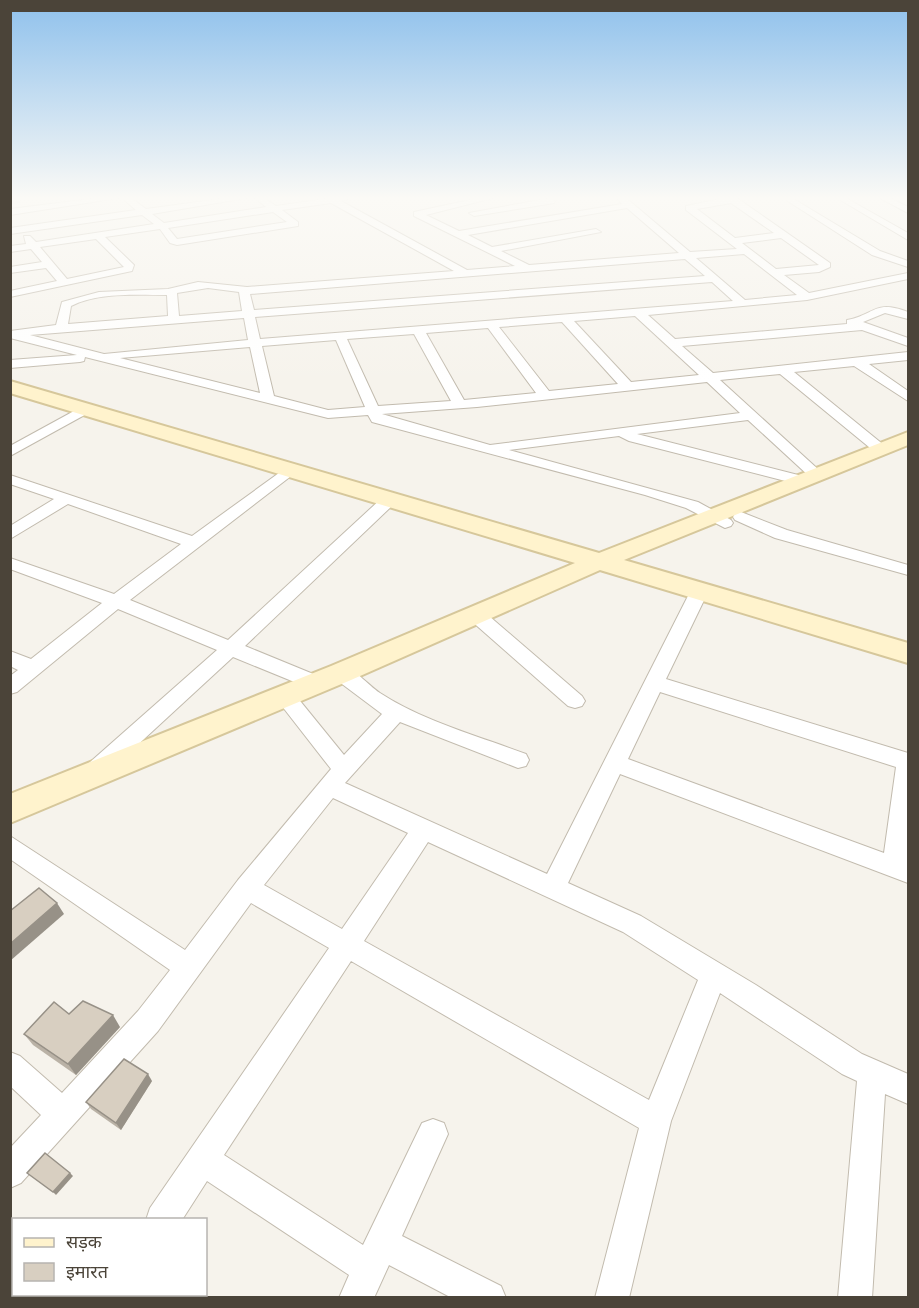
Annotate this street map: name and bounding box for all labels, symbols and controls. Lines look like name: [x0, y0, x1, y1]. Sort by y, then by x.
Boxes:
legend: [12, 1218, 207, 1296]
text: सड़क: [66, 1231, 103, 1253]
text: इमारत: [66, 1261, 109, 1283]

